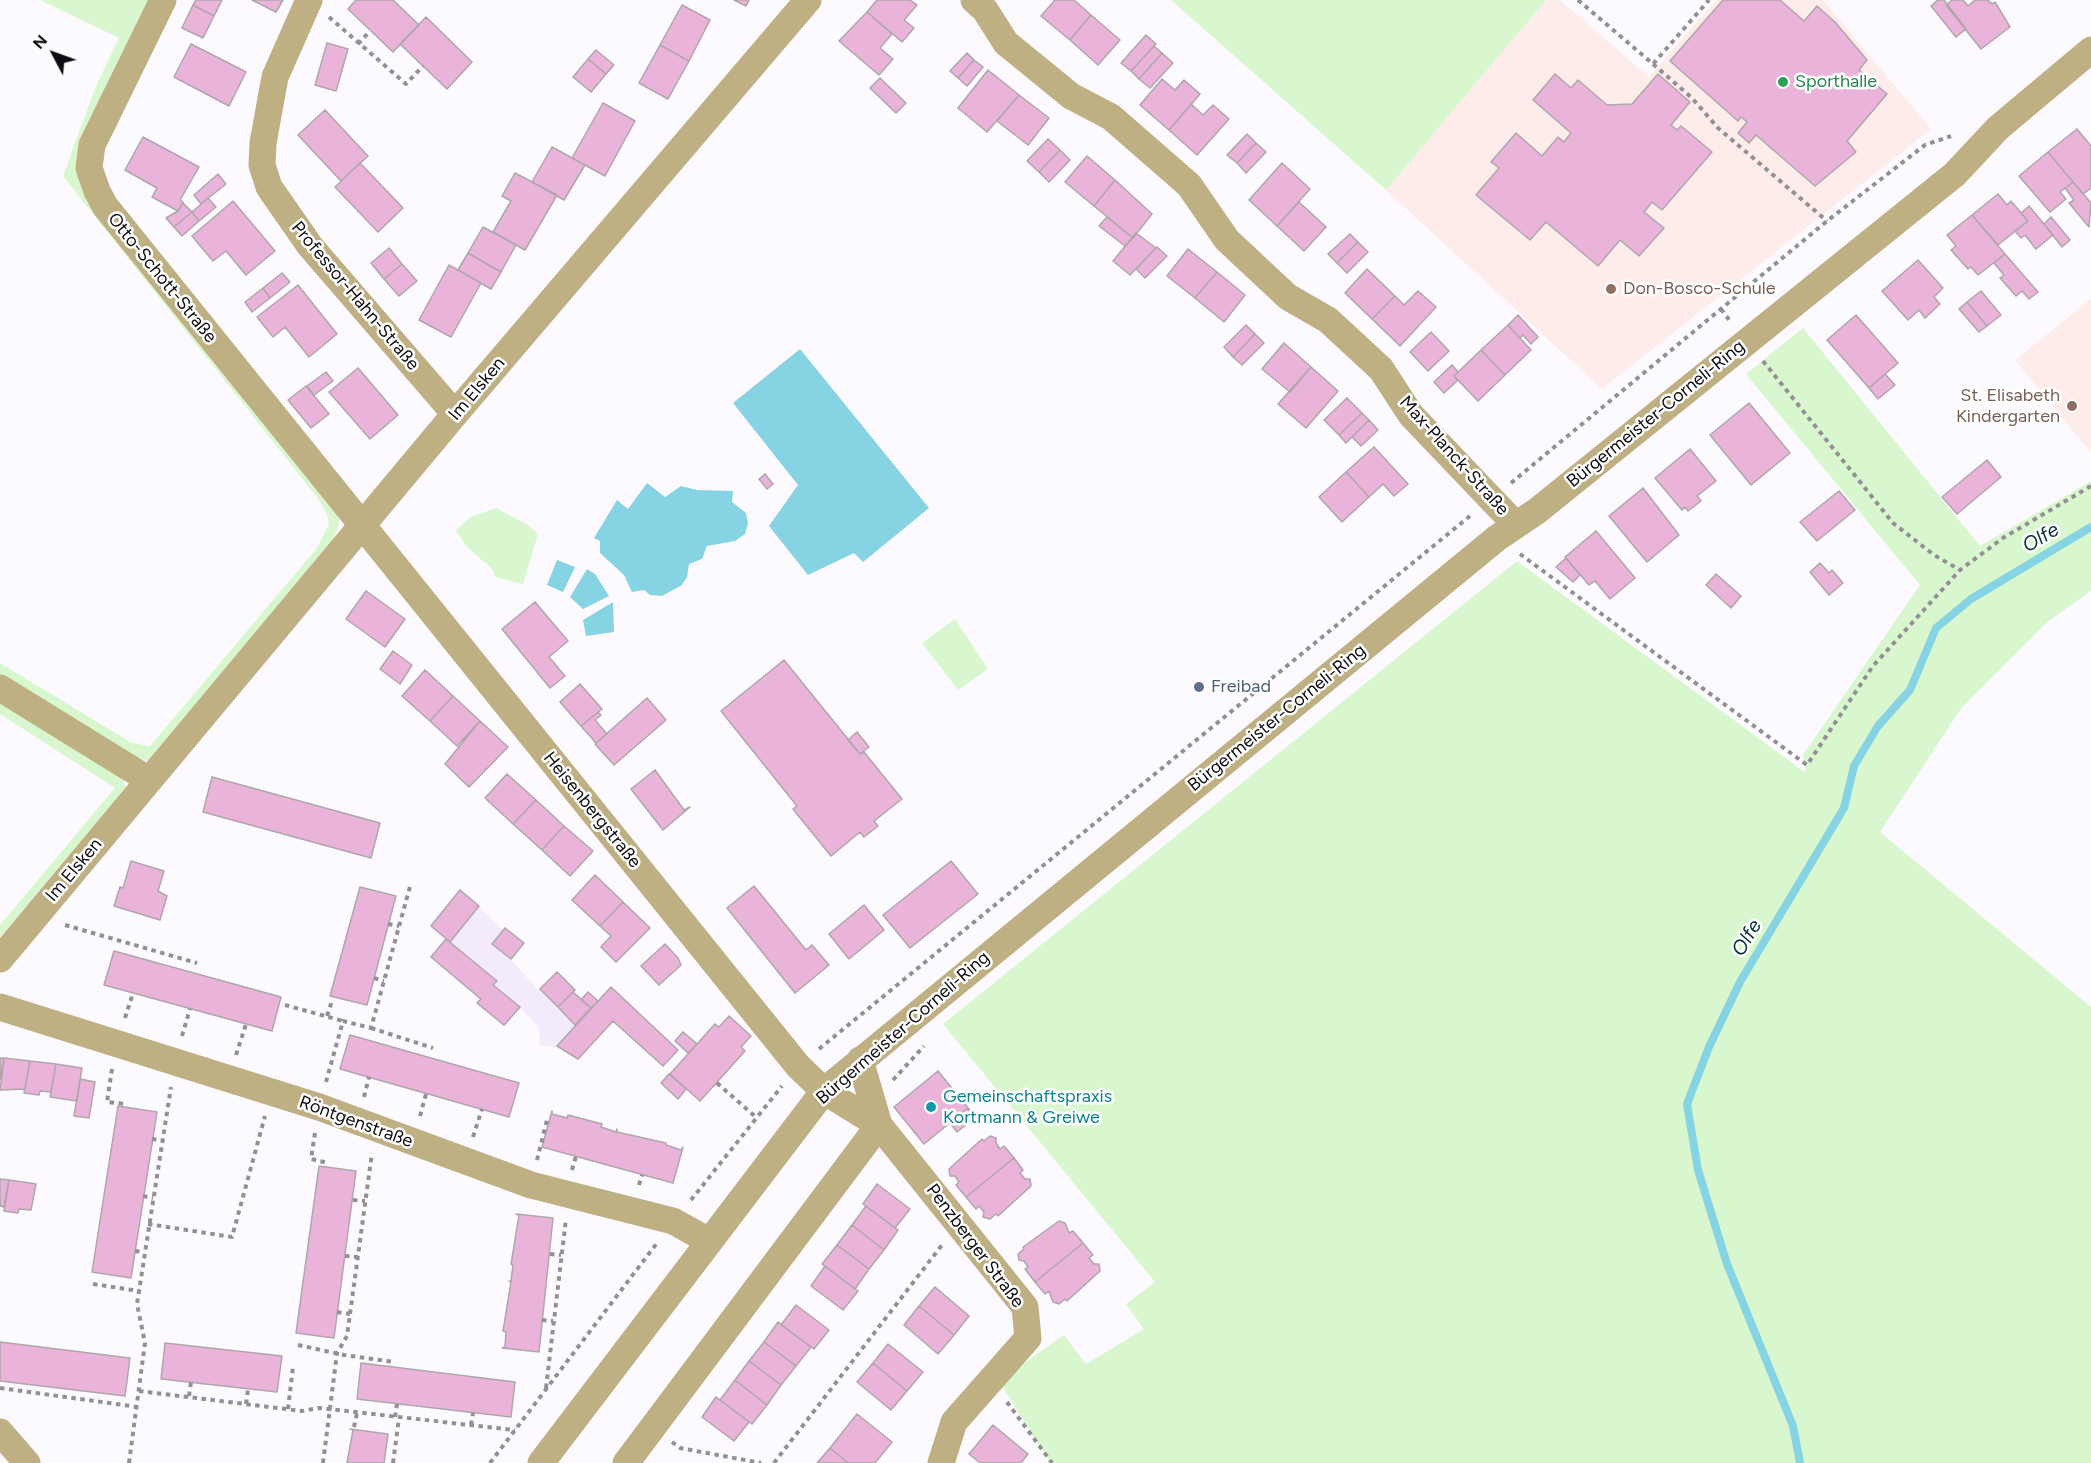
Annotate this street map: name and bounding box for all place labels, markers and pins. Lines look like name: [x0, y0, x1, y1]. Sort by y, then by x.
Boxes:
place label: Sporthalle: [1795, 71, 1877, 93]
marker: Sporthalle: [1776, 75, 1790, 89]
place label: Don-Bosco-Schule: [1623, 278, 1776, 300]
marker: Don-Bosco-Schule: [1604, 282, 1618, 296]
place label: St. Elisabeth Kindergarten: [1956, 385, 2060, 428]
marker: St. Elisabeth Kindergarten: [2065, 399, 2079, 413]
place label: Freibad: [1211, 676, 1271, 698]
marker: Freibad: [1192, 680, 1206, 694]
place label: Gemeinschaftspraxis Kortmann & Greiwe: [943, 1086, 1112, 1128]
marker: Gemeinschaftspraxis Kortmann & Greiwe: [924, 1100, 938, 1114]

